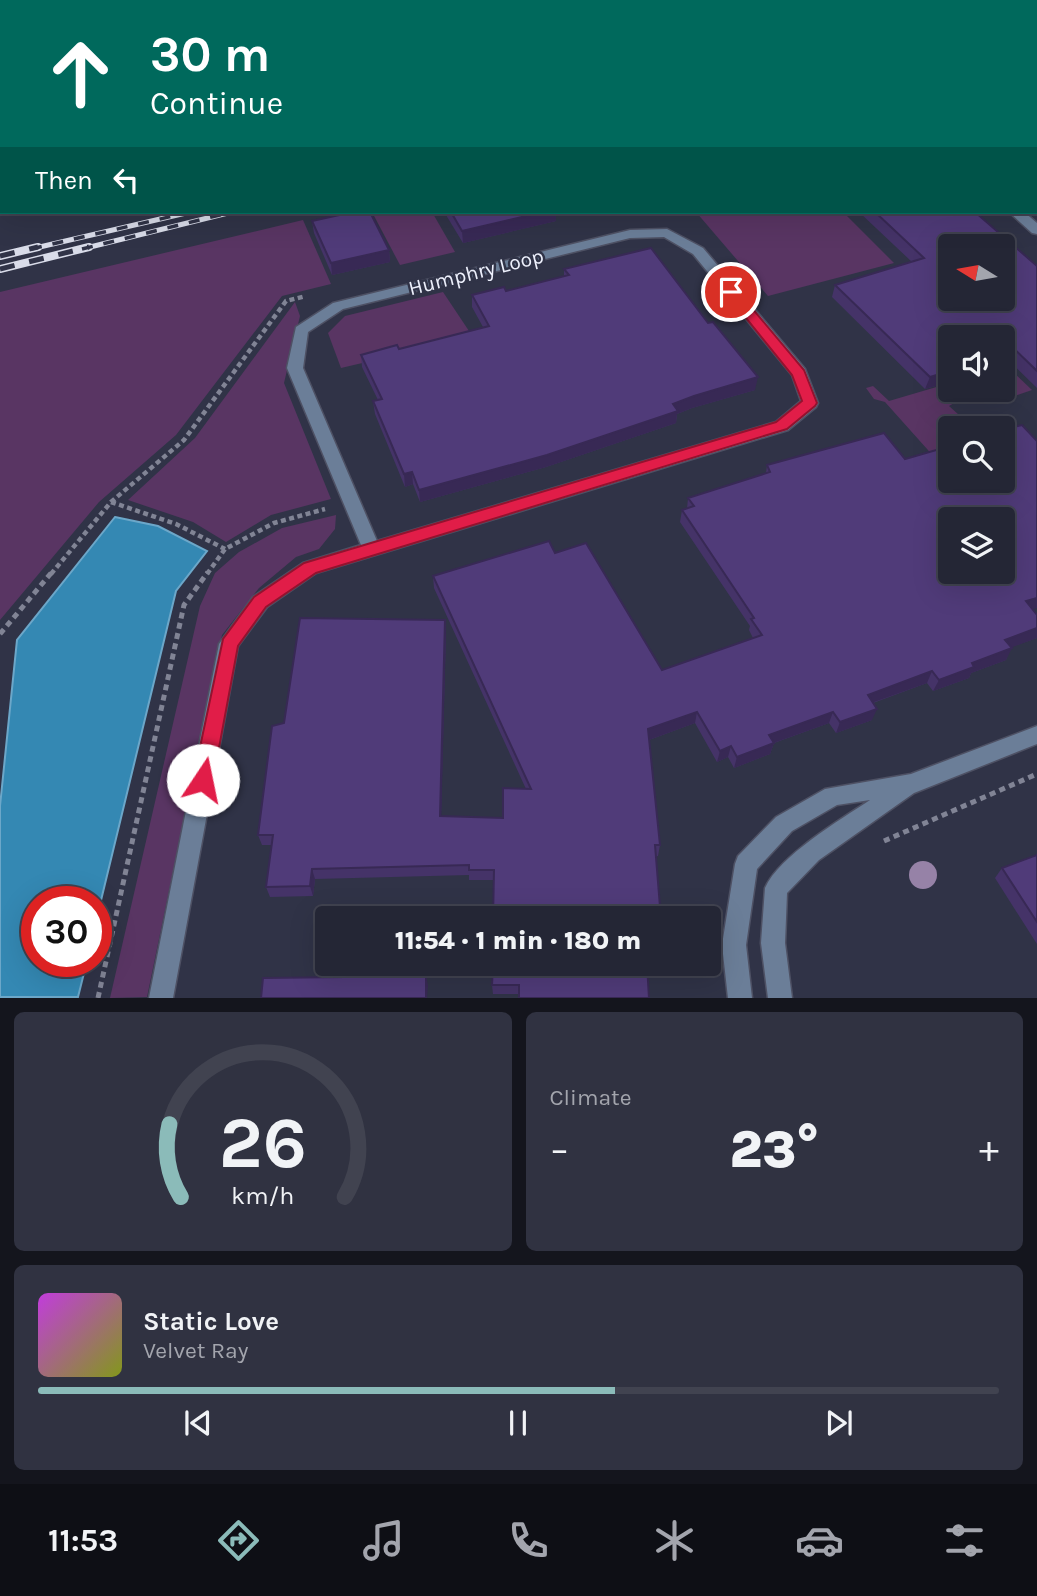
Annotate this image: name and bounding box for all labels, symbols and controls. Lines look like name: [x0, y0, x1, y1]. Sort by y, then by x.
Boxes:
text: 30 m: [150, 26, 270, 83]
icon: ahead: [35, 28, 126, 119]
text: Continue: [150, 85, 283, 122]
icon: left: [107, 161, 145, 199]
text: Then: [35, 165, 93, 196]
north arrow: [938, 234, 1015, 312]
map controls: [938, 234, 1015, 584]
street label: Humphry Loop: [406, 244, 546, 300]
pin: [701, 262, 761, 322]
icon: arrive: [712, 273, 750, 311]
button: sound: [938, 325, 1015, 402]
button: search: [938, 416, 1015, 493]
button: layers: [938, 507, 1015, 584]
position arrow: [166, 743, 240, 817]
speed limit sign: 30: [21, 886, 112, 977]
text: 11:54 · 1 min · 180 m: [395, 925, 641, 956]
text: Climate: [550, 1084, 632, 1111]
text: 26: [219, 1101, 307, 1186]
text: 23°: [729, 1119, 819, 1180]
text: −: [550, 1127, 569, 1172]
text: +: [979, 1127, 999, 1172]
text: km/h: [231, 1181, 294, 1210]
text: Static Love: [143, 1306, 279, 1337]
text: Velvet Ray: [143, 1337, 248, 1364]
icon: previous: [179, 1404, 217, 1442]
icon: pause: [499, 1404, 537, 1442]
icon: next: [820, 1404, 858, 1442]
icon: directions: [214, 1516, 263, 1565]
icon: music: [359, 1516, 408, 1565]
icon: phone: [504, 1516, 553, 1565]
icon: climate: [650, 1516, 699, 1565]
icon: car: [795, 1516, 844, 1565]
icon: filters: [940, 1516, 989, 1565]
text: 11:53: [48, 1522, 118, 1559]

